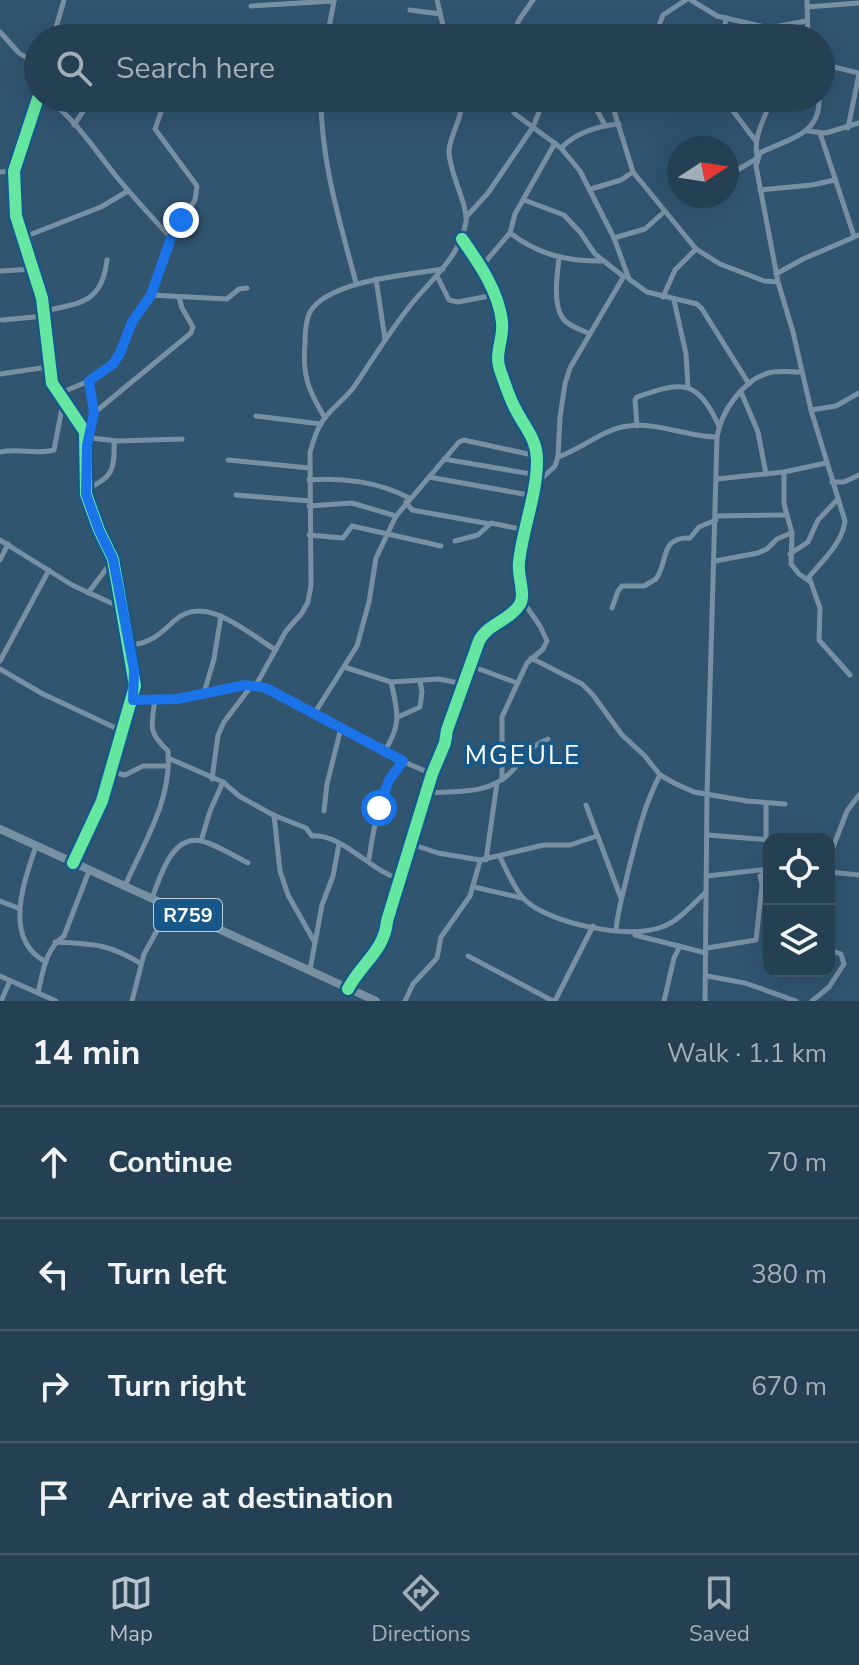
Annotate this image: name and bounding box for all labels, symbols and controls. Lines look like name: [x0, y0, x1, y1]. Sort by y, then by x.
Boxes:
search box: [24, 24, 835, 112]
icon: search: [52, 46, 96, 90]
text: Search here: [116, 48, 275, 89]
north arrow: [667, 136, 739, 208]
route end: [163, 202, 199, 238]
district label: MGEULE: [465, 738, 581, 773]
route start: [361, 790, 397, 826]
map controls: [763, 833, 835, 977]
button: locate: [763, 833, 835, 905]
road number: R759: [154, 899, 222, 931]
button: layers: [763, 905, 835, 977]
text: 14 min: [32, 1030, 140, 1076]
text: Walk · 1.1 km: [667, 1036, 827, 1071]
icon: ahead: [32, 1140, 76, 1184]
text: Continue: [108, 1142, 233, 1183]
text: 70 m: [767, 1145, 827, 1180]
icon: left: [32, 1252, 76, 1296]
text: Turn left: [108, 1254, 226, 1295]
text: 380 m: [751, 1257, 827, 1292]
icon: right: [32, 1364, 76, 1408]
text: Turn right: [108, 1366, 246, 1407]
text: 670 m: [751, 1369, 827, 1404]
icon: arrive: [32, 1476, 76, 1520]
text: Arrive at destination: [108, 1478, 393, 1519]
tab: Map: [109, 1571, 153, 1649]
tab: Directions: [372, 1571, 471, 1649]
tab: Saved: [689, 1571, 750, 1649]

